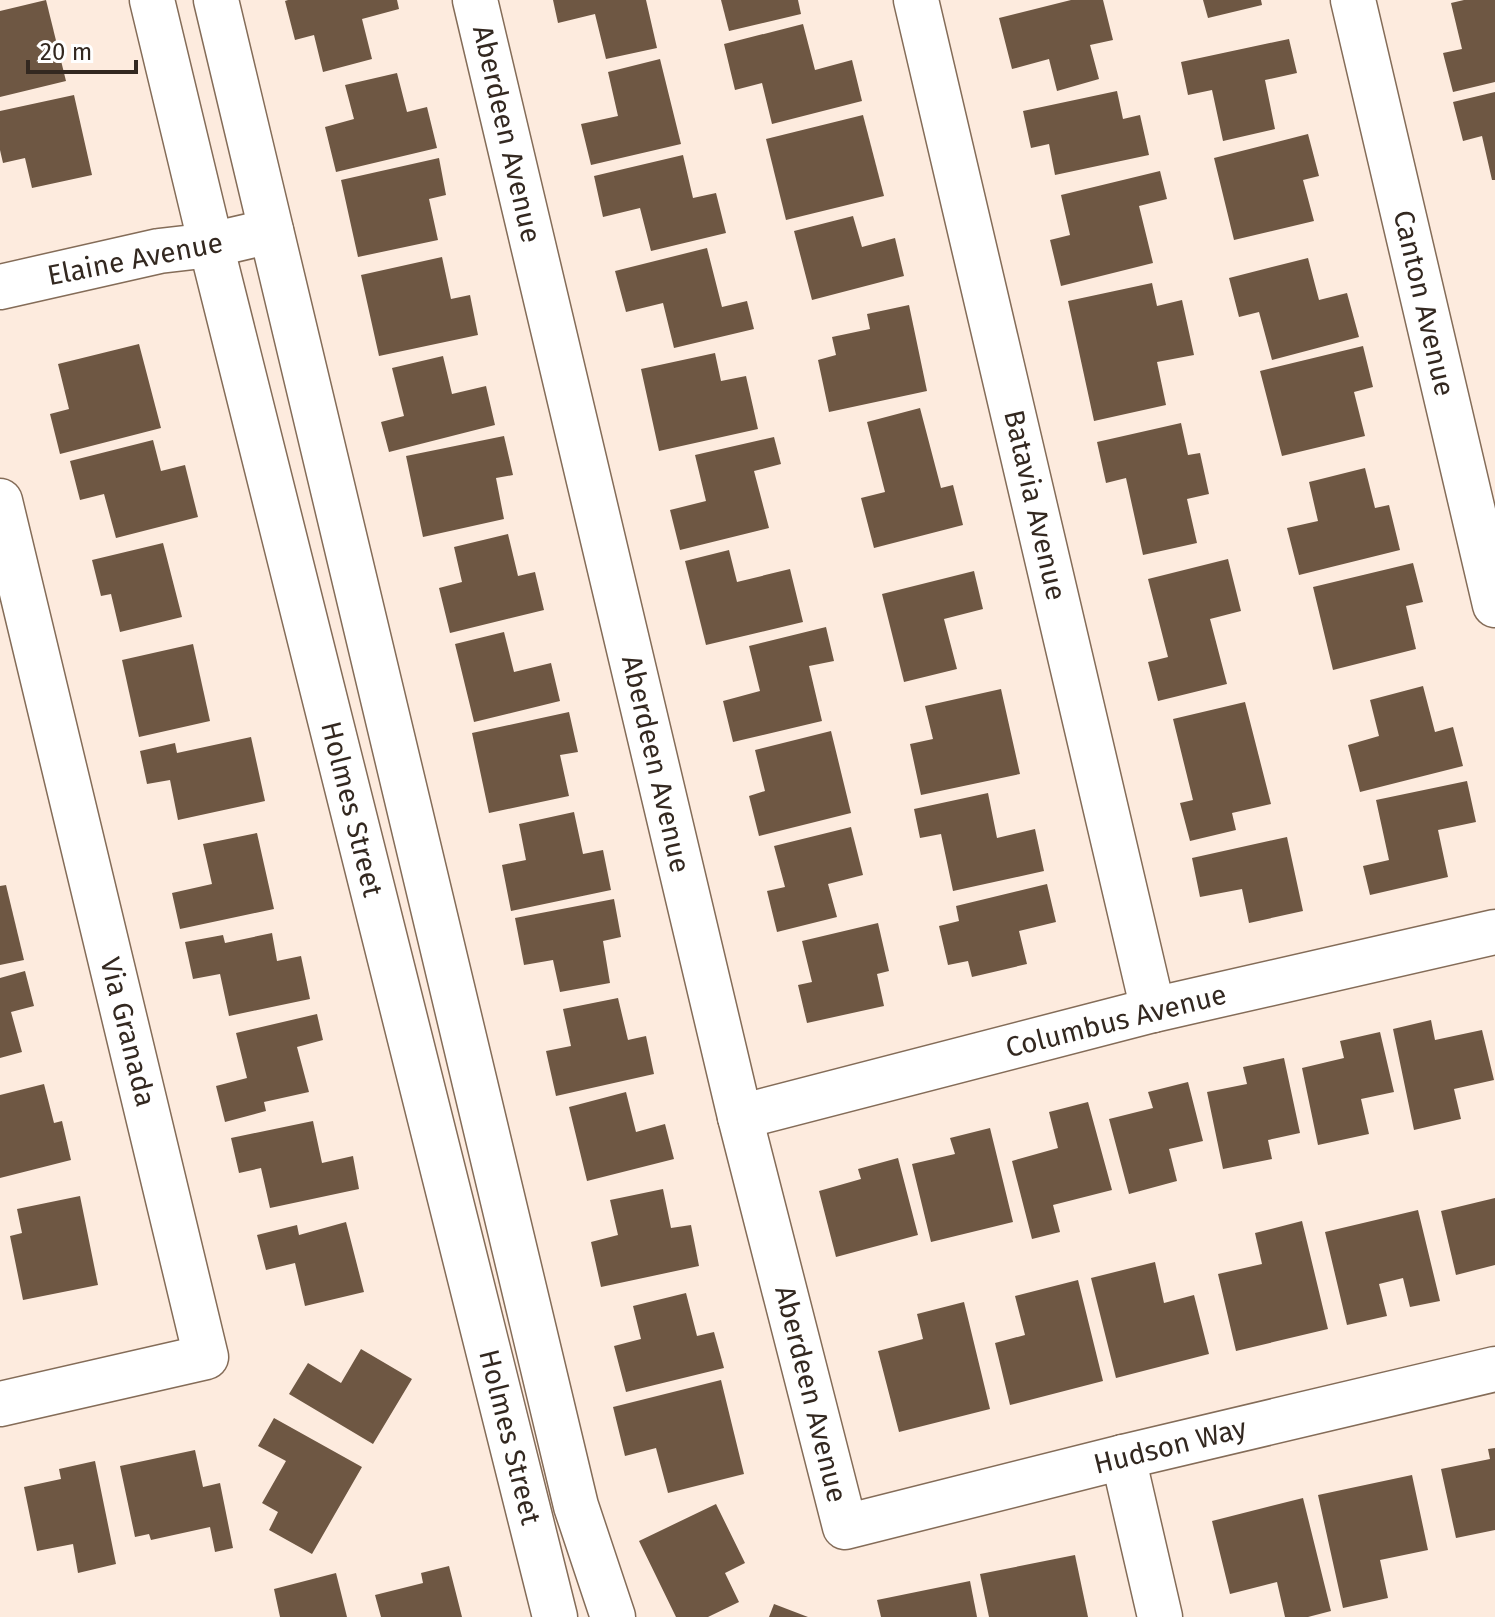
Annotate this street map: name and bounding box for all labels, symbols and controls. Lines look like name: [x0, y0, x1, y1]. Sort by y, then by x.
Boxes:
street label: Aberdeen Avenue: [466, 22, 548, 246]
scale bar: [28, 24, 136, 74]
text: 20 m: [40, 38, 92, 66]
street label: Canton Avenue: [1387, 207, 1461, 399]
street label: Elaine Avenue: [44, 226, 226, 292]
street label: Batavia Avenue: [997, 407, 1073, 603]
street label: Aberdeen Avenue: [615, 652, 697, 876]
street label: Holmes Street: [314, 718, 390, 901]
street label: Via Granada: [94, 954, 162, 1110]
street label: Columbus Avenue: [1002, 978, 1230, 1064]
street label: Aberdeen Avenue: [768, 1282, 854, 1506]
street label: Holmes Street: [472, 1346, 548, 1529]
street label: Hudson Way: [1090, 1411, 1250, 1481]

